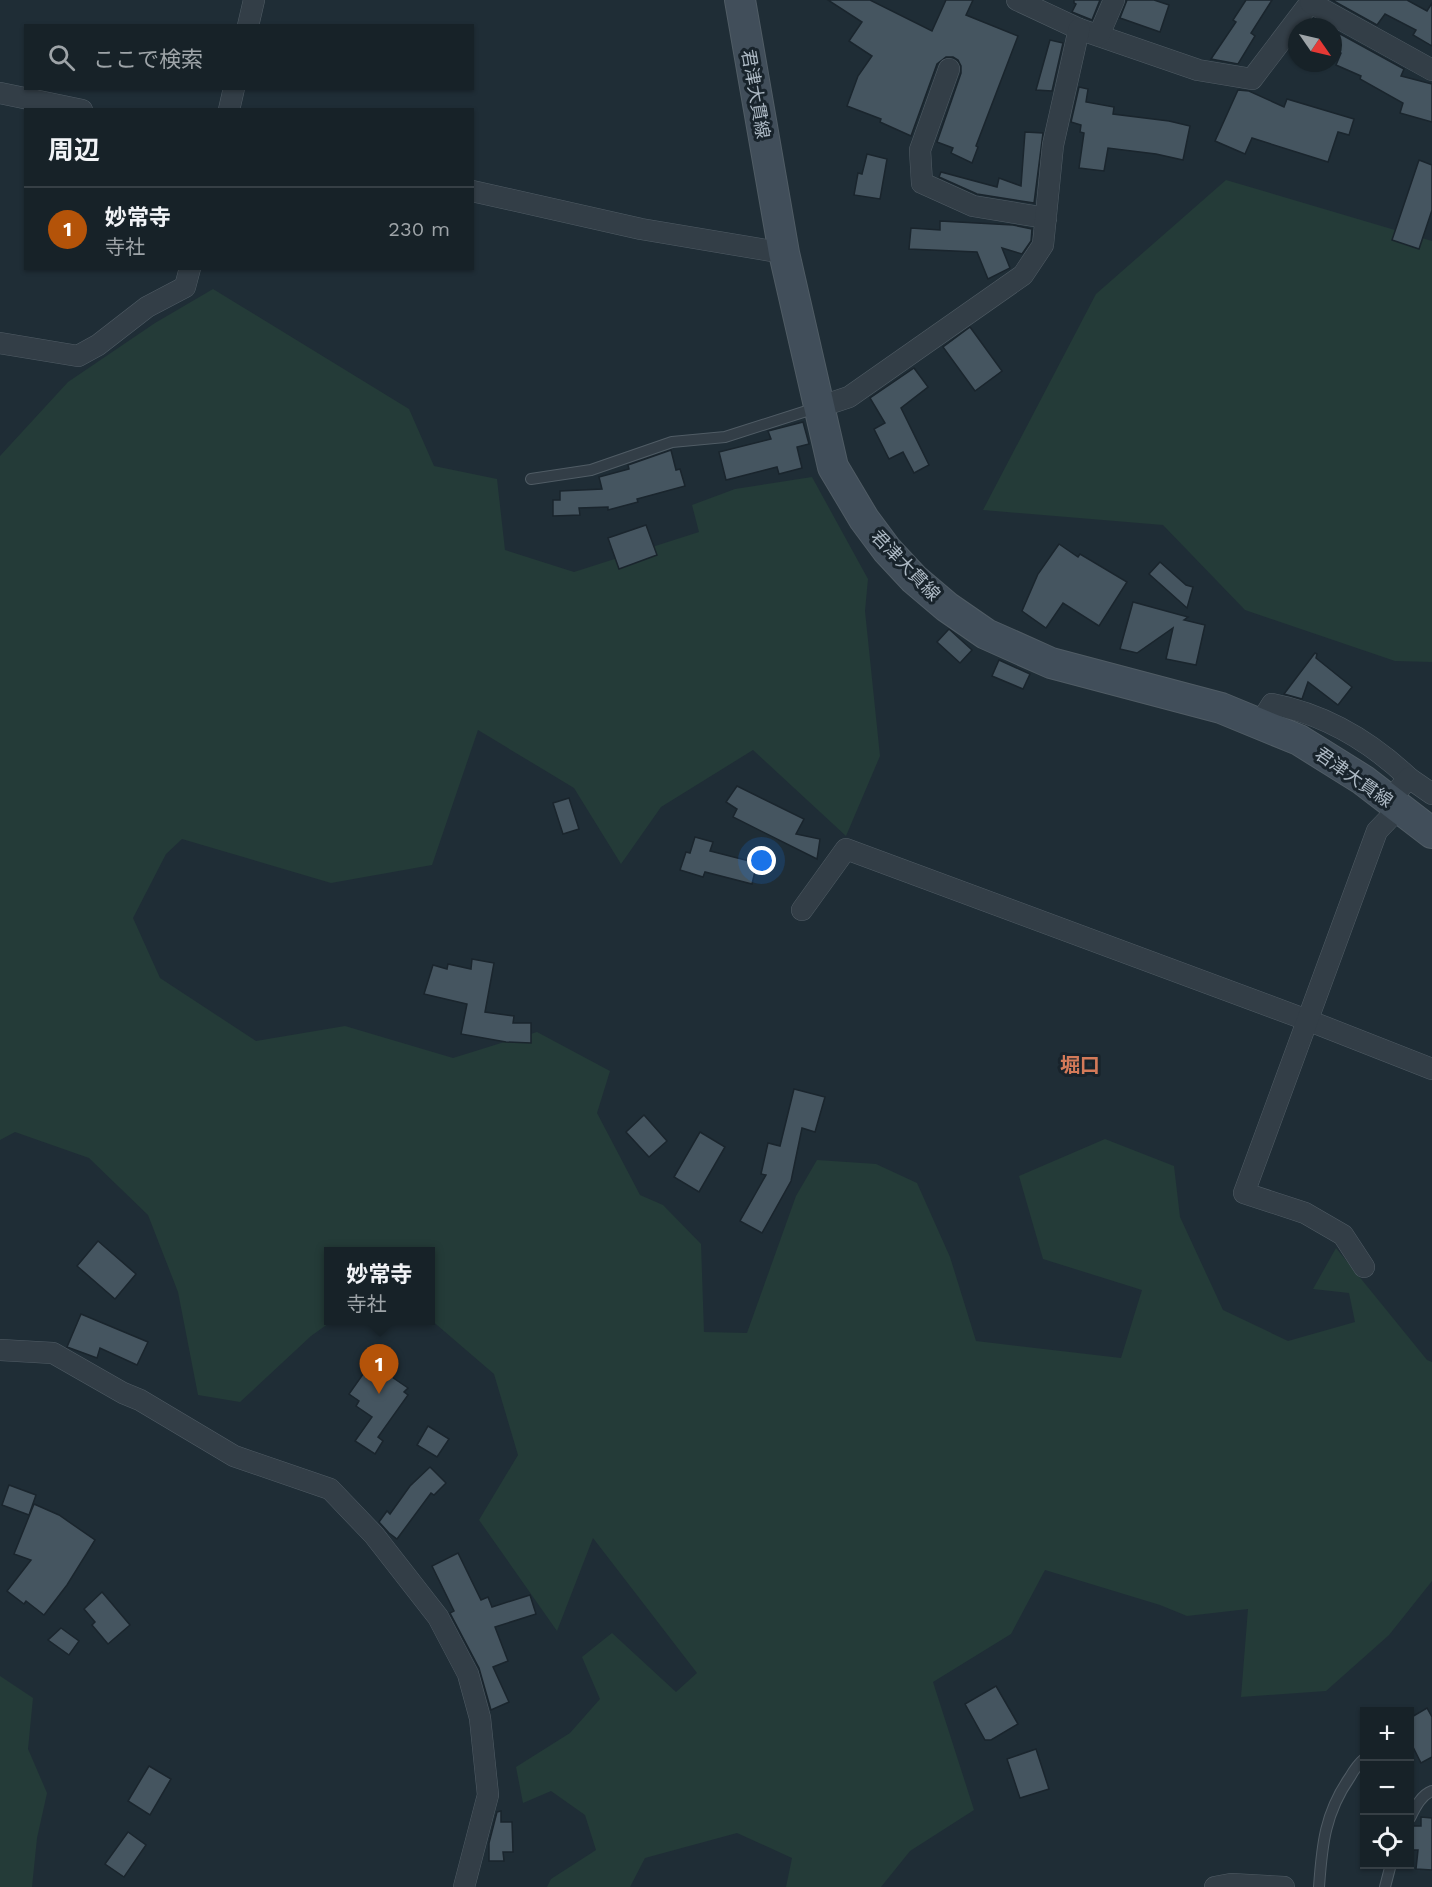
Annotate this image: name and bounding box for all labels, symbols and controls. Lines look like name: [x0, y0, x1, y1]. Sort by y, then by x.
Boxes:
north arrow: [1288, 18, 1342, 72]
search box: [24, 24, 474, 90]
icon: search: [45, 41, 78, 74]
text: ここで検索: [93, 47, 203, 72]
street label: 君津大貫線: [738, 48, 774, 140]
text: 周辺: [48, 135, 100, 165]
text: 妙常寺: [105, 205, 171, 230]
text: 1: [63, 217, 72, 241]
text: 230 m: [388, 217, 450, 241]
text: 寺社: [105, 235, 145, 259]
street label: 君津大貫線: [867, 525, 945, 605]
street label: 君津大貫線: [1311, 743, 1397, 811]
your location: [747, 846, 776, 875]
district label: 堀口: [1060, 1053, 1100, 1077]
popup: [324, 1247, 435, 1325]
text: 妙常寺: [346, 1262, 413, 1287]
text: 寺社: [346, 1292, 386, 1316]
pin: 1: [360, 1344, 398, 1394]
map controls: [1360, 1707, 1414, 1869]
button: +: [1360, 1707, 1414, 1761]
button: −: [1360, 1761, 1414, 1815]
button: locate: [1360, 1815, 1414, 1869]

